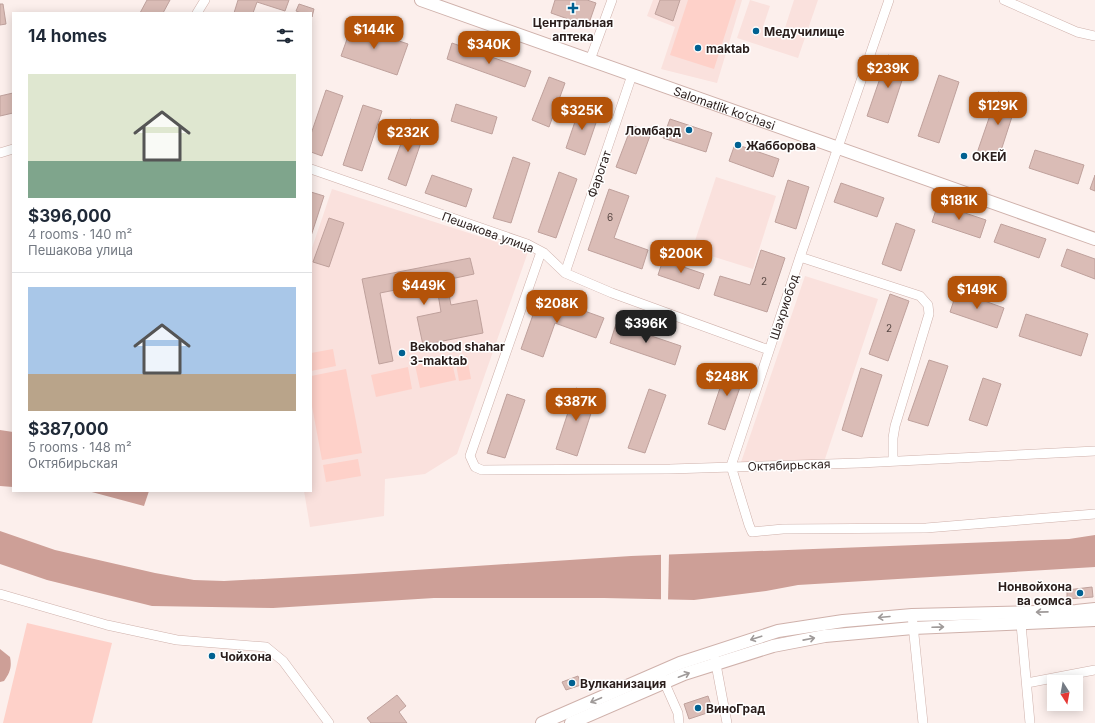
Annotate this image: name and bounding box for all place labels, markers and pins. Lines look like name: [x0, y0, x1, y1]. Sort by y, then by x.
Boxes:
marker: Центральная аптека: [568, 3, 578, 13]
place label: Центральная аптека: [533, 15, 613, 44]
pin: $144K: [346, 16, 402, 50]
place label: Медучилище: [764, 24, 845, 39]
marker: Медучилище: [751, 26, 761, 36]
pin: $340K: [461, 31, 517, 65]
place label: maktab: [706, 41, 750, 56]
marker: maktab: [693, 43, 703, 53]
pin: $239K: [860, 55, 916, 89]
pin: $129K: [970, 92, 1026, 126]
pin: $325K: [554, 97, 610, 131]
pin: $232K: [380, 119, 436, 153]
place label: Ломбард: [625, 123, 681, 138]
marker: Ломбард: [684, 125, 694, 135]
place label: Жабборова: [746, 138, 816, 153]
marker: Жабборова: [733, 140, 743, 150]
place label: ОКЕЙ: [972, 149, 1006, 164]
marker: ОКЕЙ: [959, 151, 969, 161]
pin: $181K: [931, 187, 987, 221]
pin: $200K: [653, 240, 709, 274]
pin: $449K: [396, 272, 452, 306]
pin: $149K: [949, 276, 1005, 310]
pin: $208K: [529, 290, 585, 324]
pin: $396K: [618, 310, 674, 344]
place label: Bekobod shahar 3-maktab: [410, 339, 505, 368]
marker: Bekobod shahar 3-maktab: [397, 348, 407, 358]
pin: $248K: [699, 363, 755, 397]
pin: $387K: [548, 388, 604, 422]
place label: Нонвойхона ва сомса: [998, 579, 1072, 608]
marker: Нонвойхона ва сомса: [1075, 588, 1085, 598]
place label: Чойхона: [220, 649, 272, 664]
marker: Чойхона: [207, 651, 217, 661]
place label: Вулканизация: [580, 676, 666, 691]
marker: Вулканизация: [567, 678, 577, 688]
place label: ВиноГрад: [706, 701, 765, 716]
marker: ВиноГрад: [693, 703, 703, 713]

